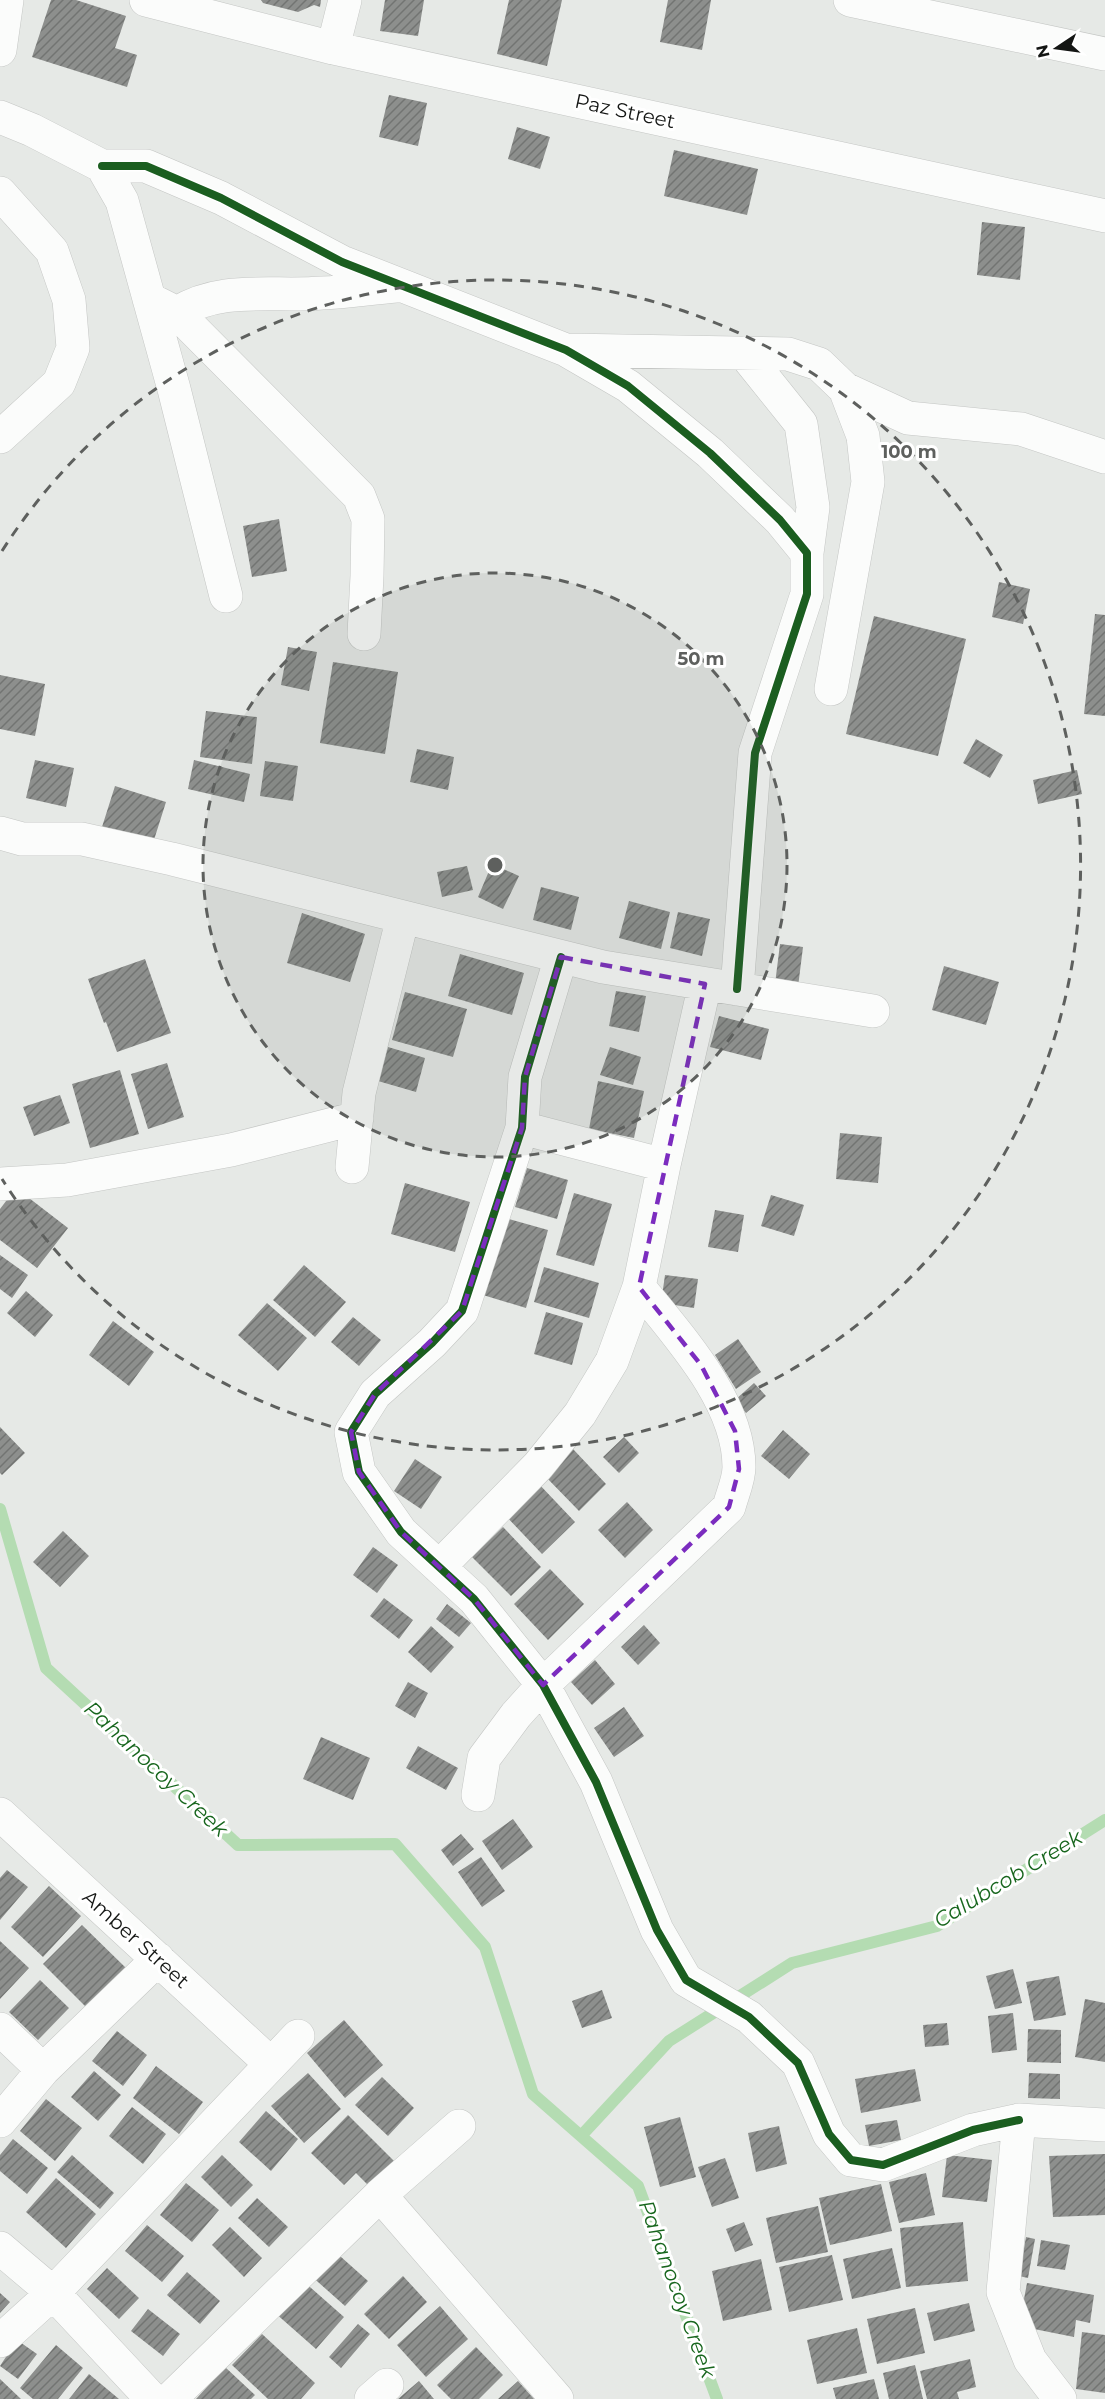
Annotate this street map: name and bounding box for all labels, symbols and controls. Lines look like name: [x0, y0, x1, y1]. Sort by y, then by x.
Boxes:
north arrow: [1027, 18, 1087, 78]
text: N: [1032, 43, 1054, 60]
street label: Paz Street: [573, 89, 677, 133]
text: 100 m: [881, 441, 937, 463]
text: 50 m: [678, 648, 724, 670]
centre of rings: [485, 855, 505, 875]
water label: Pahanocoy Creek: [79, 1696, 234, 1843]
water label: Calubcob Creek: [929, 1824, 1088, 1933]
street label: Amber Street: [78, 1885, 194, 1993]
water label: Pahanocoy Creek: [634, 2197, 722, 2383]

